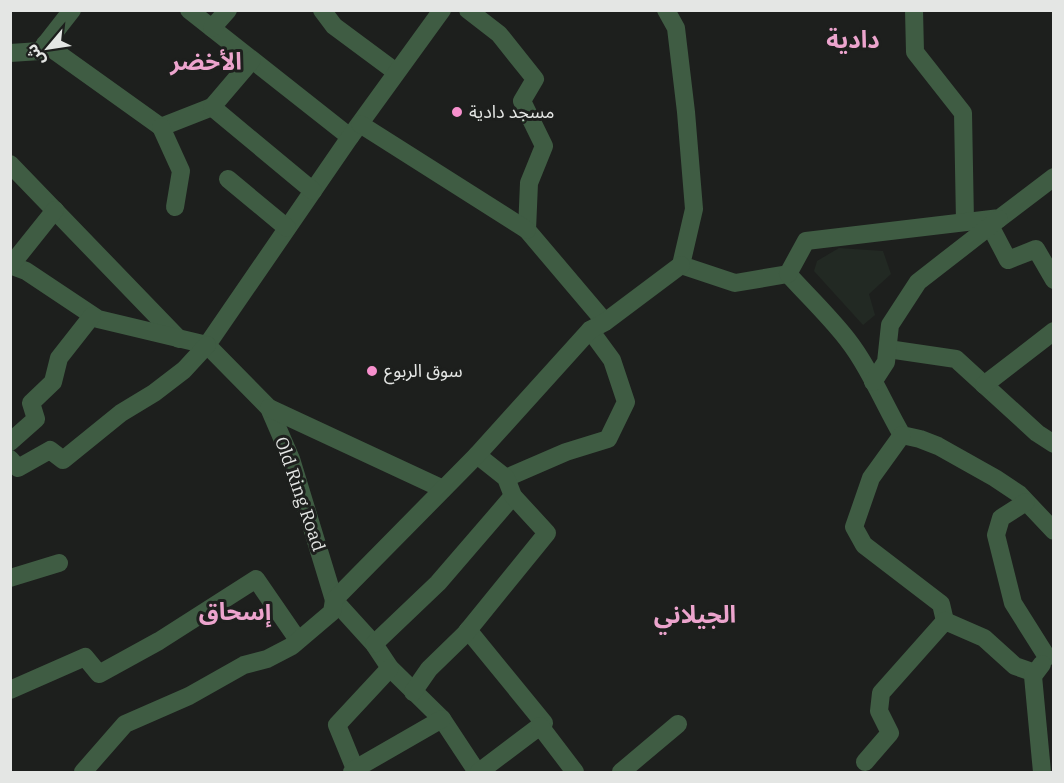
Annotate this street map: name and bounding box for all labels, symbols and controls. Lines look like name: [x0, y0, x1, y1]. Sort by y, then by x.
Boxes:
north arrow: [18, 18, 78, 78]
district label: دادية: [826, 23, 880, 55]
text: ش: [21, 41, 49, 70]
district label: الأخضر: [169, 45, 242, 77]
place label: مسجد دادية: [469, 100, 555, 123]
marker: مسجد دادية: [450, 105, 464, 119]
place label: سوق الربوع: [384, 359, 463, 385]
marker: سوق الربوع: [365, 364, 379, 378]
street label: Old Ring Road: [270, 434, 331, 554]
district label: إسحاق: [199, 595, 271, 628]
district label: الجيلاني: [654, 598, 736, 635]

